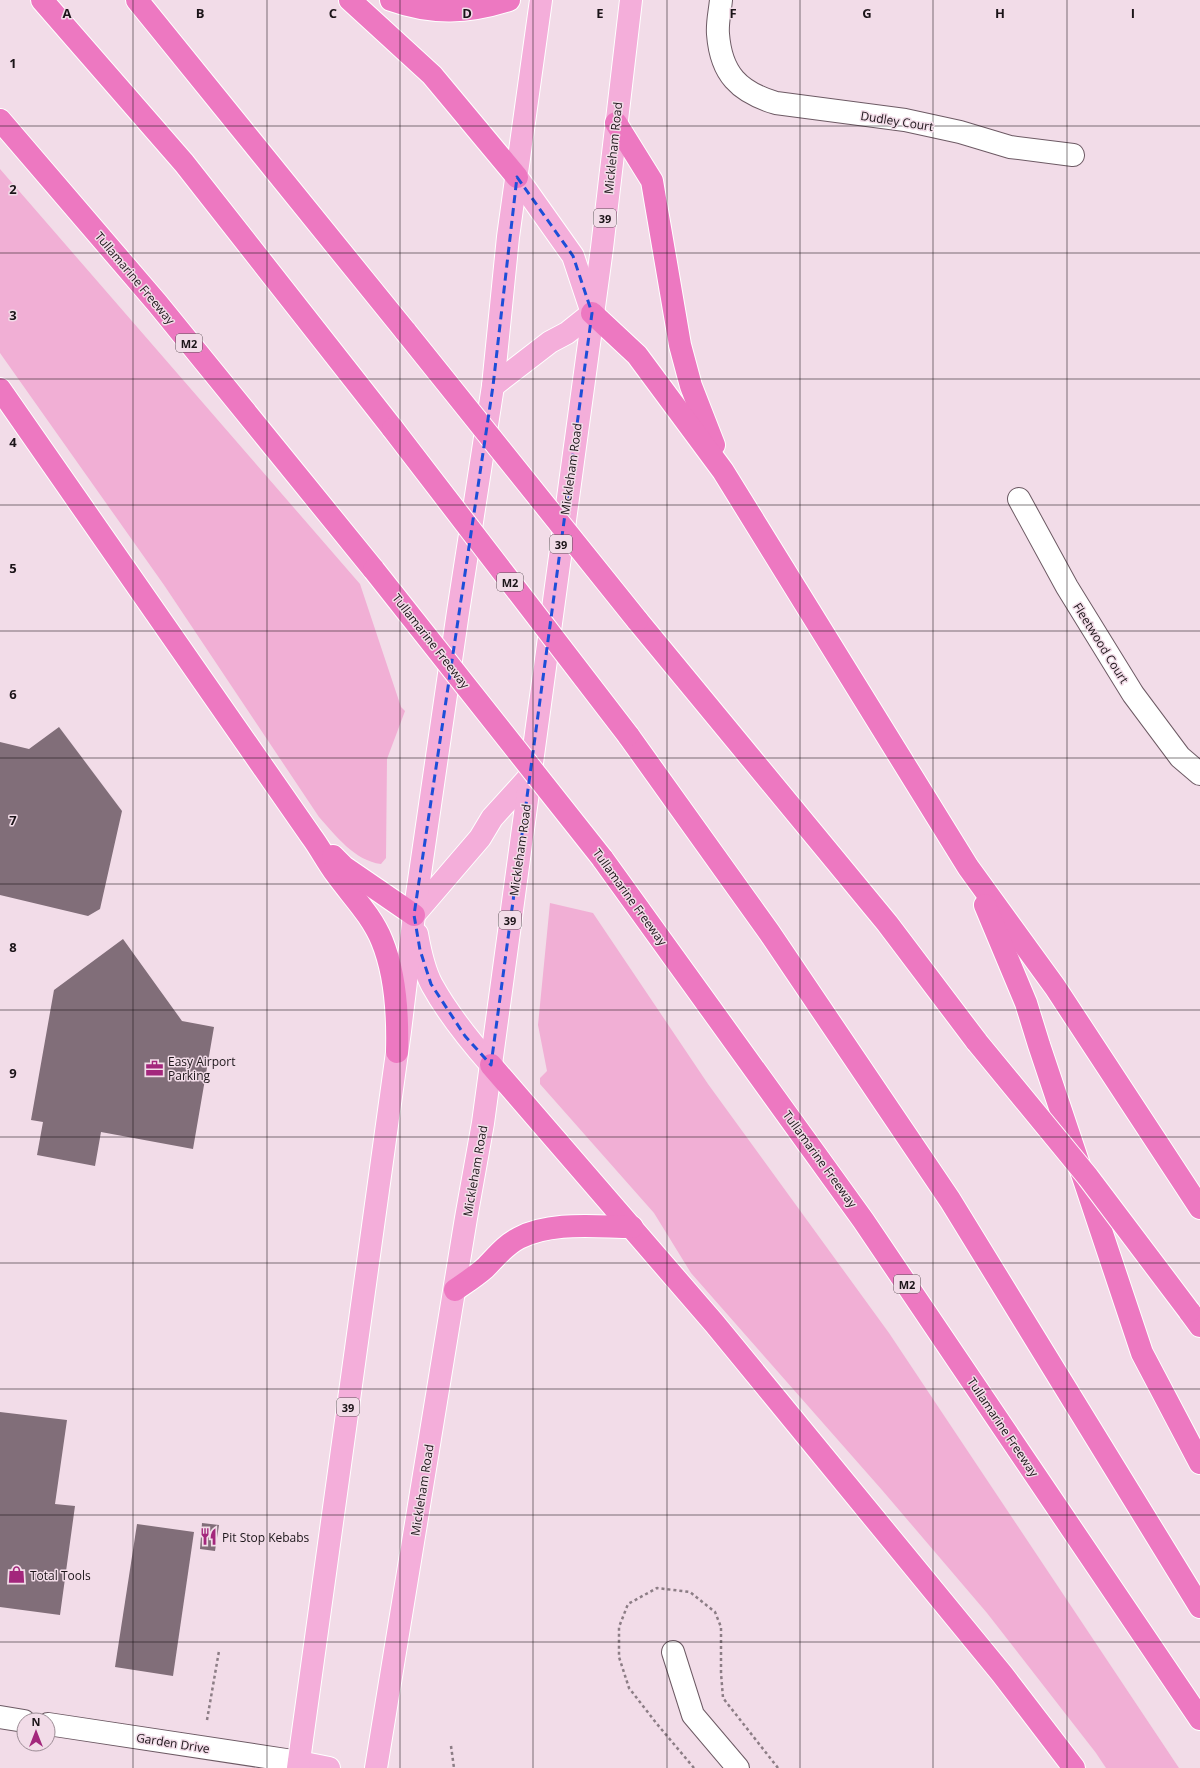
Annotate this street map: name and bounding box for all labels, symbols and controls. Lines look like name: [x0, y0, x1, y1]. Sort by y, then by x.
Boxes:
text: A: [63, 4, 72, 22]
text: B: [196, 4, 205, 22]
text: C: [329, 4, 337, 22]
text: D: [462, 4, 472, 22]
text: E: [596, 4, 604, 22]
text: F: [729, 4, 737, 22]
text: G: [862, 4, 872, 22]
text: H: [995, 4, 1005, 22]
text: I: [1131, 4, 1135, 22]
text: 1: [9, 54, 17, 72]
street label: Mickleham Road: [600, 101, 626, 195]
street label: Dudley Court: [859, 107, 935, 135]
text: 2: [9, 180, 17, 198]
road number: 39: [594, 209, 616, 227]
street label: Tullamarine Freeway: [91, 228, 179, 329]
text: 3: [9, 306, 17, 324]
road number: M2: [176, 334, 202, 352]
street label: Mickleham Road: [556, 422, 586, 516]
text: 4: [9, 433, 17, 451]
road number: 39: [550, 535, 572, 553]
text: 5: [9, 559, 17, 577]
road number: M2: [497, 573, 523, 591]
street label: Tullamarine Freeway: [389, 590, 474, 693]
street label: Fleetwood Court: [1069, 599, 1133, 687]
text: 6: [9, 685, 17, 703]
street label: Mickleham Road: [505, 803, 535, 897]
text: 7: [9, 811, 17, 829]
street label: Tullamarine Freeway: [589, 845, 672, 950]
road number: 39: [499, 911, 521, 929]
text: 8: [9, 938, 17, 956]
place label: Easy Airport Parking: [168, 1053, 235, 1084]
office icon: Easy Airport Parking: [145, 1058, 165, 1078]
text: 9: [9, 1064, 17, 1082]
street label: Tullamarine Freeway: [779, 1107, 862, 1212]
street label: Mickleham Road: [459, 1124, 491, 1218]
road number: M2: [894, 1275, 920, 1293]
street label: Tullamarine Freeway: [963, 1374, 1043, 1481]
road number: 39: [337, 1398, 359, 1416]
street label: Mickleham Road: [406, 1443, 438, 1537]
restaurant icon: Pit Stop Kebabs: [199, 1527, 219, 1547]
place label: Pit Stop Kebabs: [222, 1529, 310, 1546]
shop icon: Total Tools: [7, 1565, 27, 1585]
place label: Total Tools: [30, 1567, 91, 1584]
north arrow: [16, 1712, 56, 1752]
text: N: [32, 1714, 40, 1729]
street label: Garden Drive: [135, 1729, 211, 1757]

